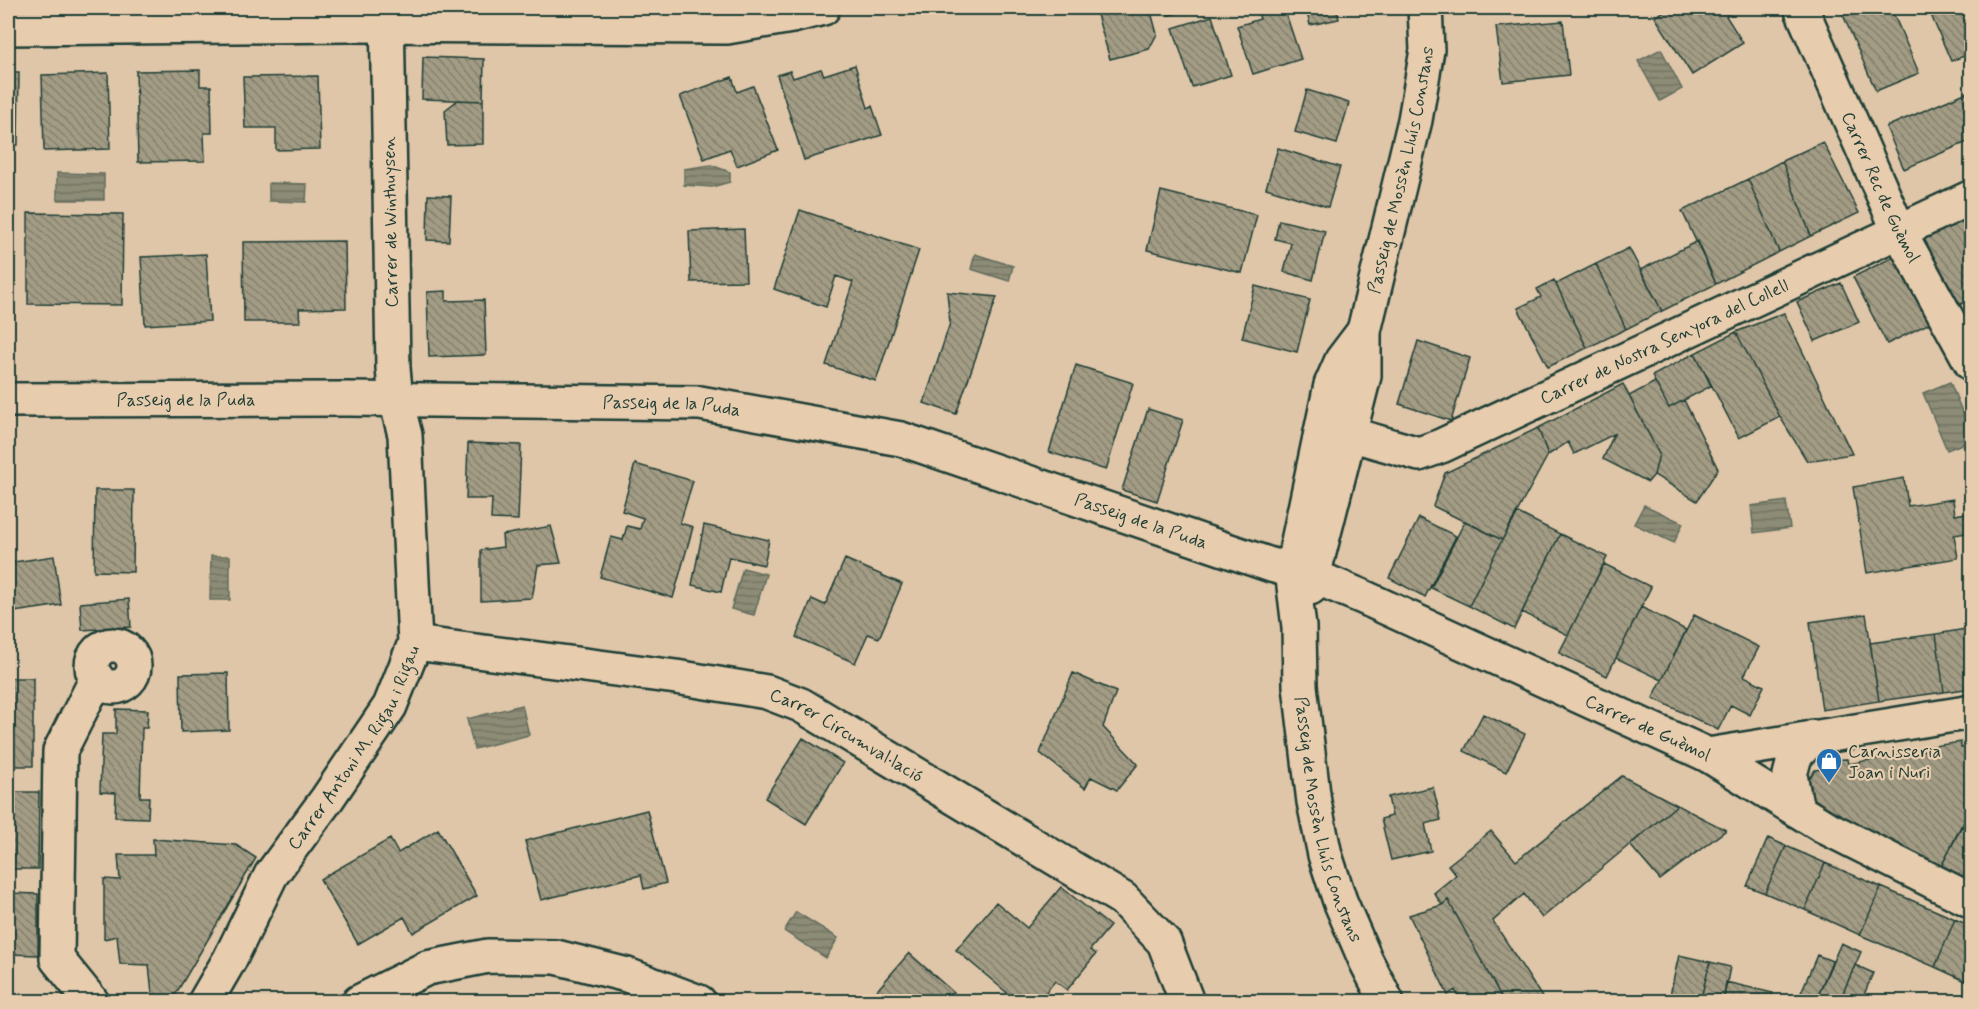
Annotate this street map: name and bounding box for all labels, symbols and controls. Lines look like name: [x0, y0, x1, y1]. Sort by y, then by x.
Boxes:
street label: Passeig de Mossèn Lluís Constans: [1362, 45, 1440, 296]
street label: Carrer Rec de Guèmol: [1835, 108, 1925, 267]
street label: Carrer de Winthuysen: [378, 136, 404, 308]
street label: Carrer de Nostra Senyora del Collell: [1536, 274, 1792, 411]
street label: Passeig de la Puda: [117, 388, 255, 413]
street label: Passeig de la Puda: [602, 391, 743, 423]
street label: Passeig de la Puda: [1071, 488, 1210, 555]
street label: Carrer Antoni M. Rigau i Rigau: [282, 642, 426, 855]
street label: Carrer Circumval·lació: [766, 683, 927, 789]
street label: Carrer de Guèmol: [1581, 689, 1714, 768]
street label: Passeig de Mossèn Lluís Constans: [1288, 695, 1367, 946]
place label: Carnisseria Joan i Nuri: [1848, 740, 1941, 785]
shop icon: Carnisseria Joan i Nuri: [1814, 746, 1844, 784]

